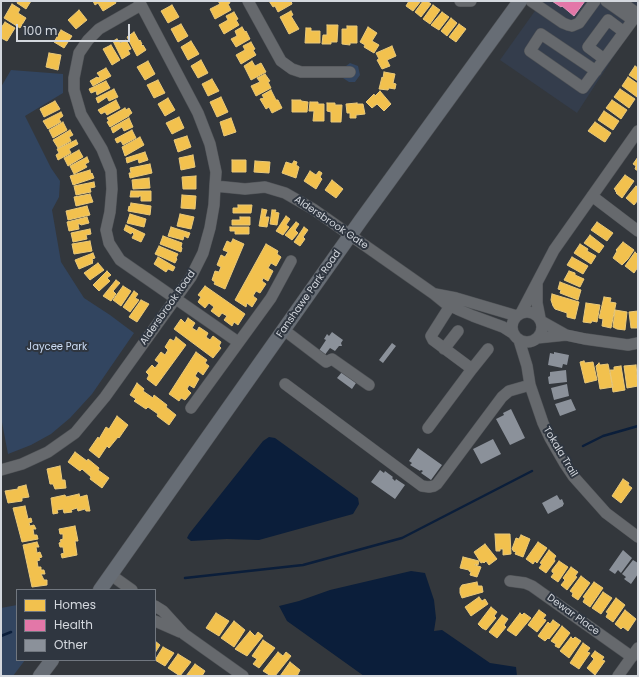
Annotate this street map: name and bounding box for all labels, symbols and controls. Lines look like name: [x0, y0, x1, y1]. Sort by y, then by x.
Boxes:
scale bar: [18, 16, 132, 42]
text: 100 m: [23, 22, 57, 39]
street label: Aldersbrook Gate: [292, 194, 370, 252]
street label: Fanshawe Park Road: [274, 248, 344, 340]
street label: Aldersbrook Road: [138, 268, 198, 348]
park label: Jaycee Park: [27, 341, 87, 353]
street label: Tokala Trail: [540, 425, 580, 479]
legend: [16, 589, 156, 661]
street label: Dewar Place: [544, 592, 602, 638]
text: Homes: [54, 596, 96, 613]
text: Health: [54, 616, 93, 633]
text: Other: [54, 636, 87, 653]

